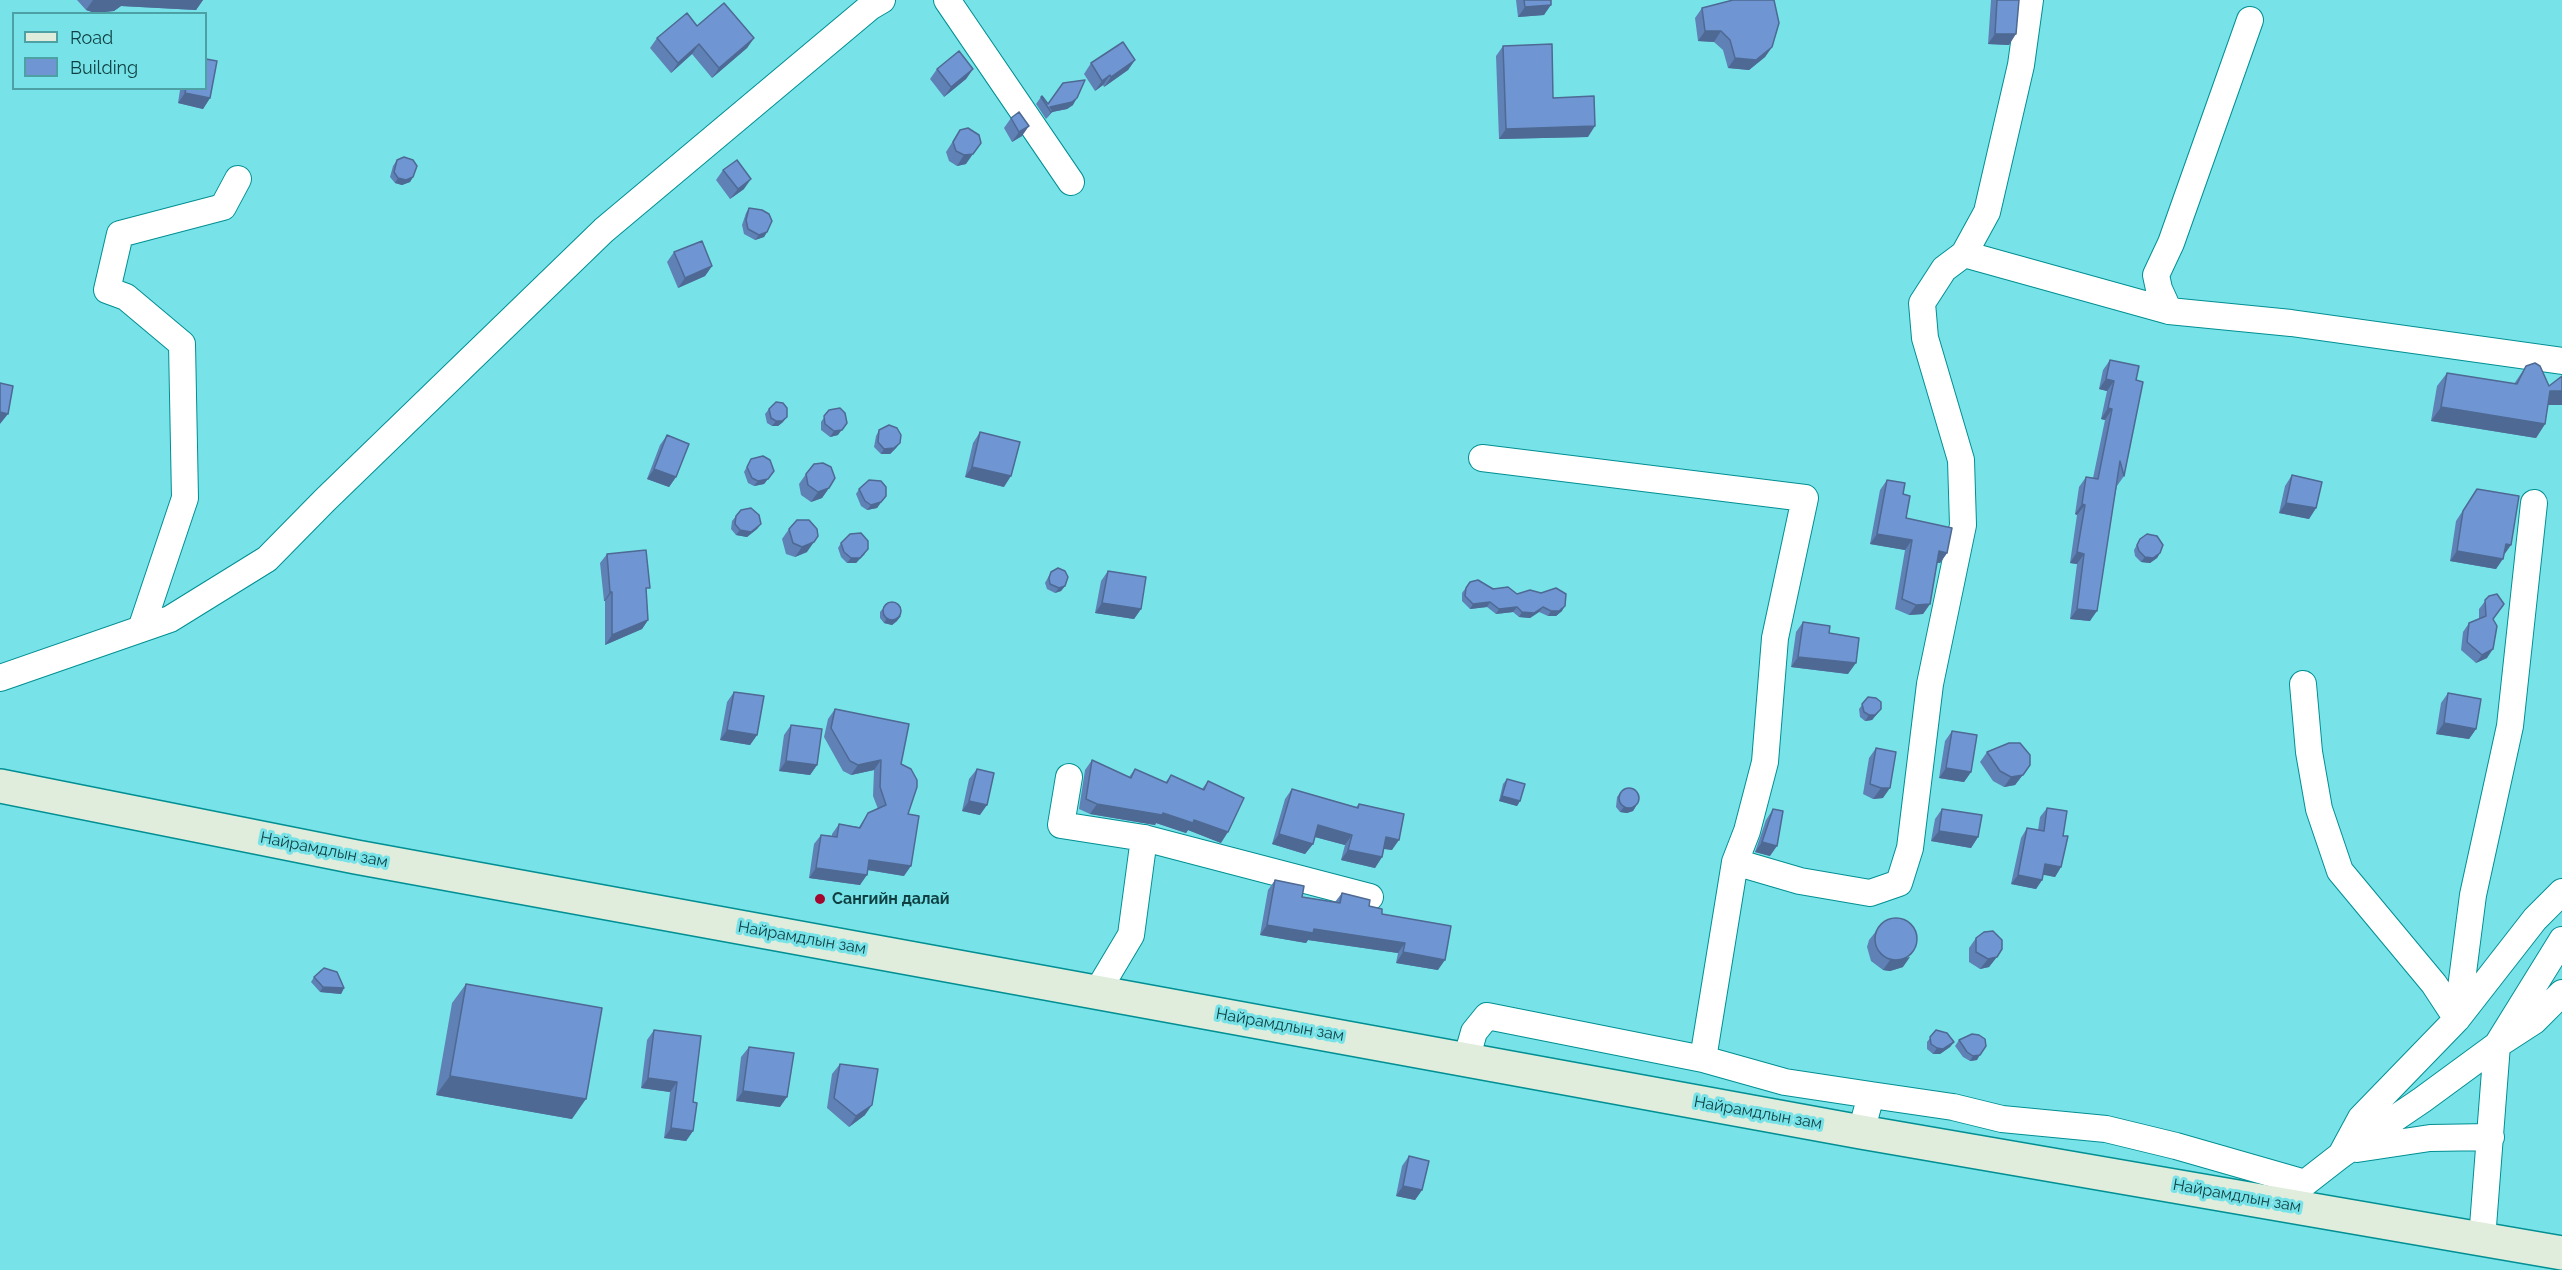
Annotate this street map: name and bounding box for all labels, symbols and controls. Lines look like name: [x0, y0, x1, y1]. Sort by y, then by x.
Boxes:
legend: [12, 12, 207, 90]
text: Road: [70, 27, 113, 48]
text: Building: [70, 57, 138, 78]
street label: Найрамдлын зам: [259, 828, 389, 872]
place label: Сангийн далай: [832, 889, 950, 909]
marker: Сангийн далай: [813, 892, 827, 906]
street label: Найрамдлын зам: [736, 917, 868, 959]
street label: Найрамдлын зам: [1214, 1004, 1346, 1046]
street label: Найрамдлын зам: [1692, 1092, 1824, 1134]
street label: Найрамдлын зам: [2171, 1175, 2303, 1217]

